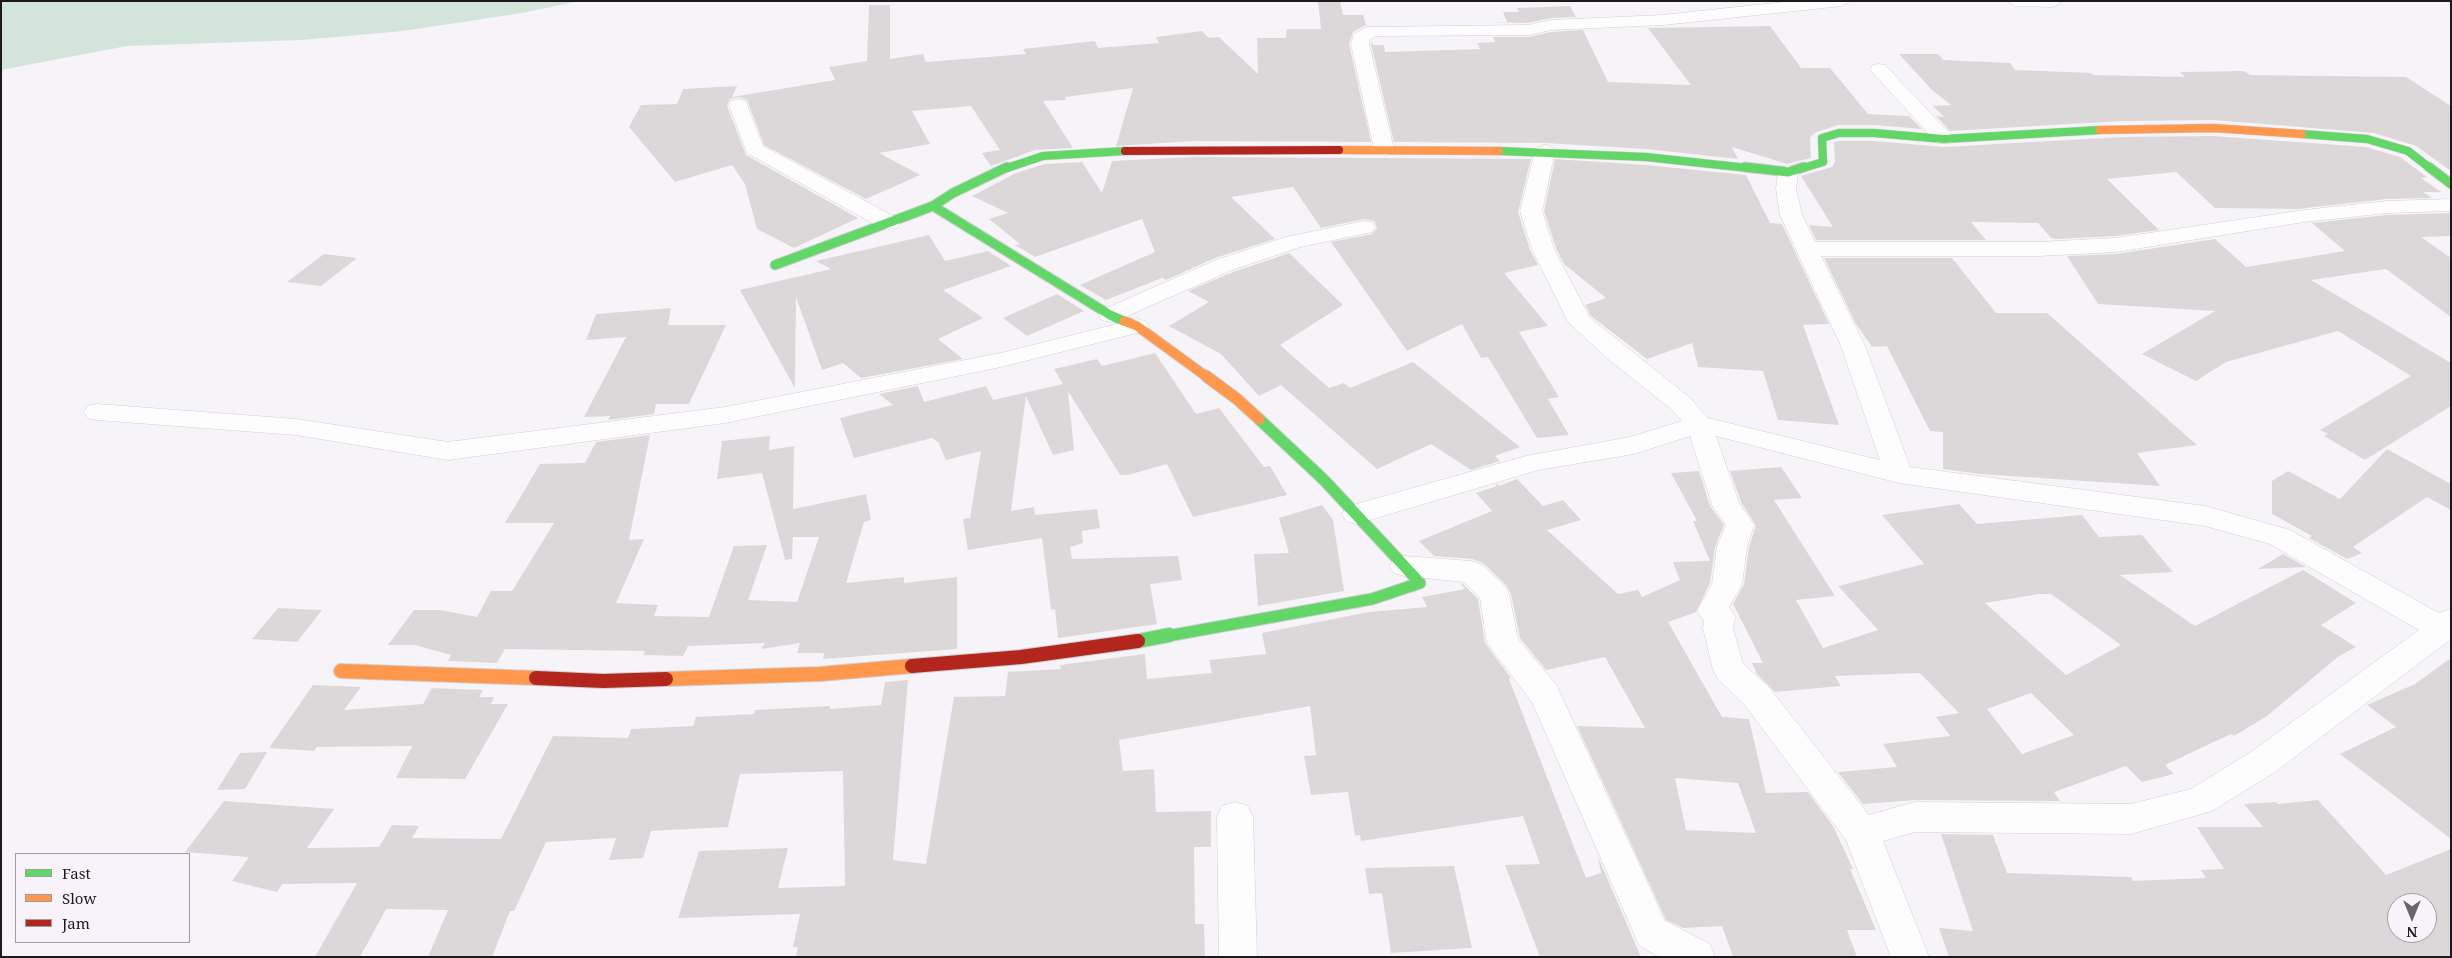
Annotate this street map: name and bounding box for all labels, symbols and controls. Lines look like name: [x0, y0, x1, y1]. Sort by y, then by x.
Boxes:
legend: [15, 853, 190, 943]
text: Fast: [62, 863, 91, 883]
text: Slow: [62, 888, 96, 908]
north arrow: [2387, 893, 2437, 943]
text: Jam: [62, 913, 90, 933]
text: N: [2406, 923, 2418, 942]

